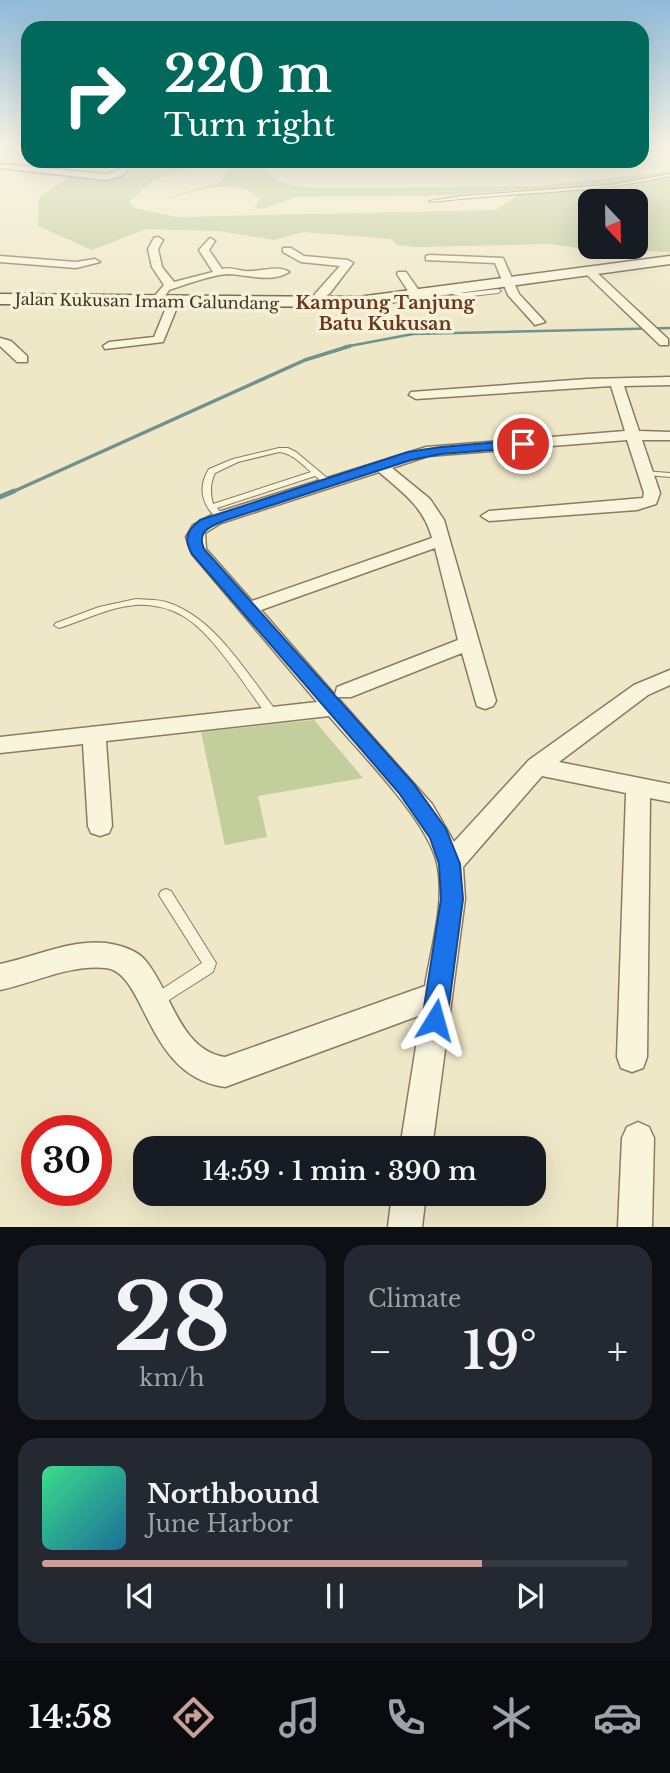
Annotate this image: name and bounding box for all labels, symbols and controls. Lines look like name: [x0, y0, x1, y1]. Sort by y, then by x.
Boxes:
text: 220 m: [164, 44, 332, 105]
icon: right: [49, 49, 140, 140]
text: Turn right: [164, 105, 335, 145]
north arrow: [578, 189, 648, 259]
map controls: [578, 189, 648, 259]
street label: Jalan Kukusan Imam Galundang: [13, 289, 280, 313]
district label: Kampung Tanjung Batu Kukusan: [296, 292, 476, 335]
pin: [493, 414, 553, 474]
icon: arrive: [504, 425, 542, 463]
position arrow: [398, 983, 472, 1057]
speed limit sign: 30: [21, 1115, 112, 1206]
text: 14:59 · 1 min · 390 m: [202, 1155, 477, 1187]
text: 28: [113, 1262, 231, 1375]
text: Climate: [368, 1285, 461, 1313]
text: 19°: [462, 1319, 537, 1383]
text: −: [368, 1328, 392, 1375]
text: +: [607, 1328, 628, 1375]
text: km/h: [139, 1364, 205, 1392]
text: Northbound: [147, 1478, 319, 1510]
text: June Harbor: [147, 1510, 293, 1538]
icon: previous: [121, 1577, 159, 1615]
icon: pause: [316, 1577, 354, 1615]
icon: next: [511, 1577, 549, 1615]
icon: directions: [169, 1693, 218, 1742]
icon: music: [275, 1693, 324, 1742]
icon: phone: [381, 1693, 430, 1742]
icon: climate: [487, 1693, 536, 1742]
icon: car: [593, 1693, 642, 1742]
text: 14:58: [28, 1697, 112, 1737]

